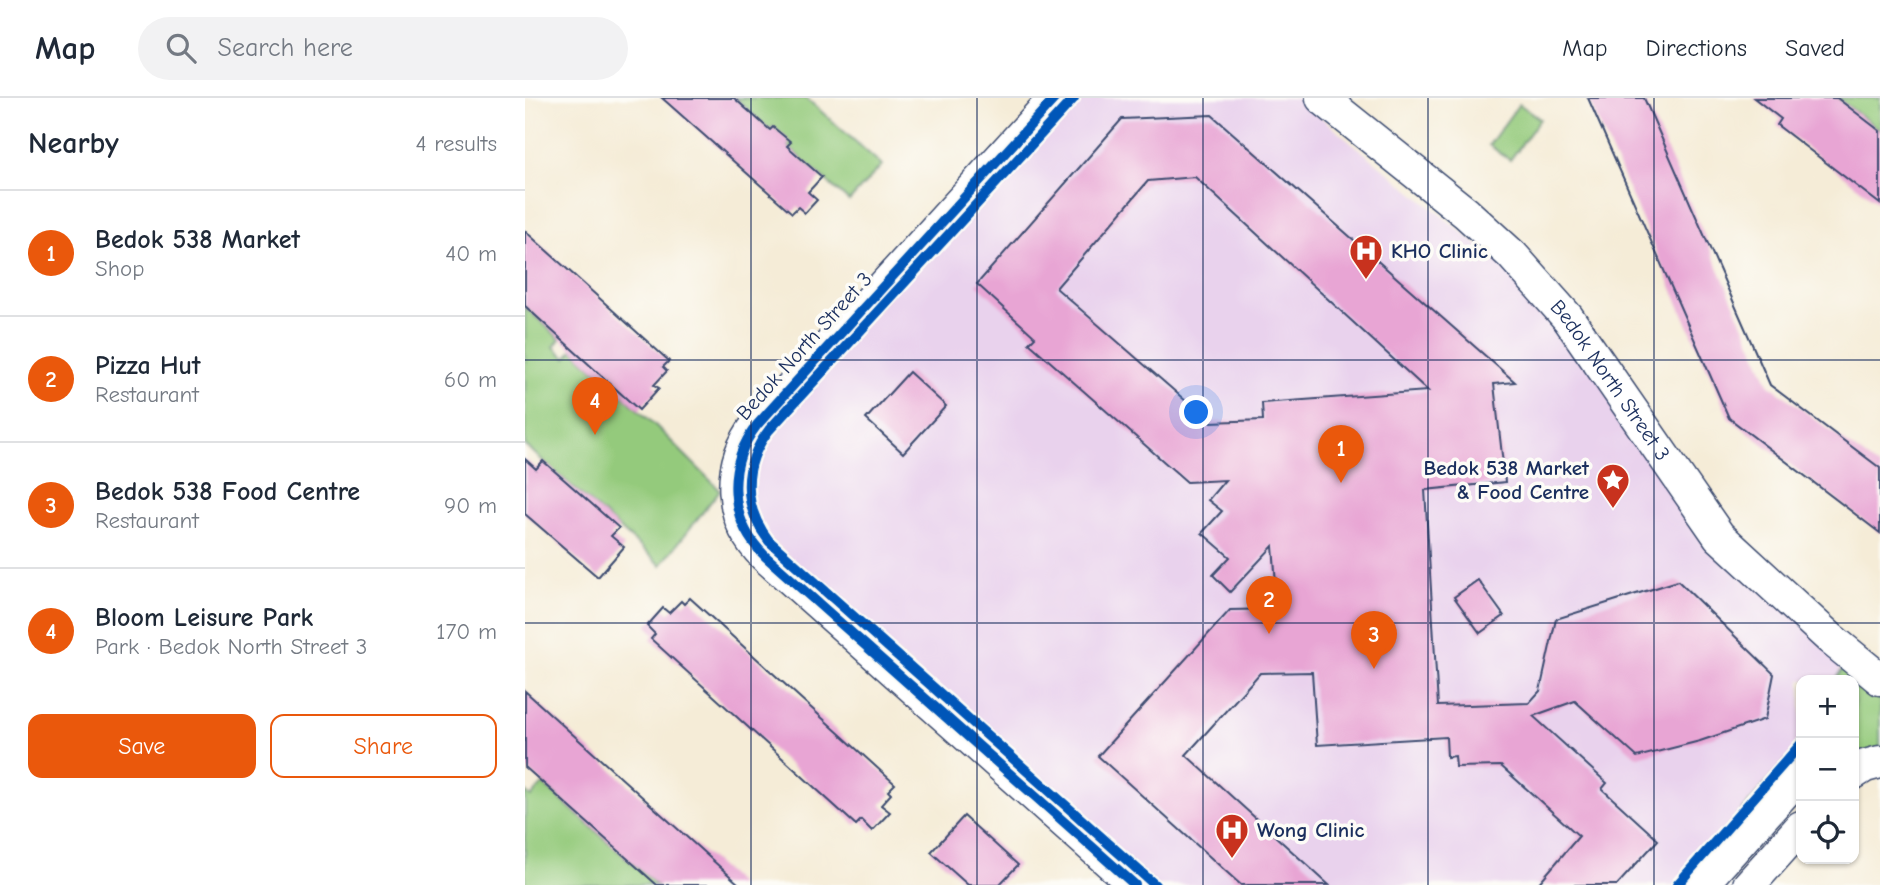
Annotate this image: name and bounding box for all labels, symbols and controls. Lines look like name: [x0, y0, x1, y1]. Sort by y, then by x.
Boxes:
search box: [138, 17, 628, 80]
text: Map: [35, 29, 96, 67]
icon: search: [162, 29, 200, 67]
text: Search here: [218, 33, 353, 63]
text: Map: [1562, 34, 1608, 62]
text: Directions: [1646, 34, 1747, 62]
text: Saved: [1785, 34, 1845, 62]
text: Nearby: [28, 126, 119, 161]
text: 4 results: [415, 130, 497, 157]
text: Bedok 538 Market: [95, 225, 300, 255]
hospital icon: KHO Clinic: [1347, 232, 1385, 281]
place label: KHO Clinic: [1391, 239, 1488, 263]
text: 1: [46, 240, 56, 267]
text: 40 m: [445, 240, 497, 267]
text: Shop: [95, 255, 144, 282]
street label: Bedok North Street 3: [731, 267, 877, 425]
street label: Bedok North Street 3: [1546, 295, 1675, 465]
text: Pizza Hut: [95, 351, 201, 381]
text: 2: [45, 366, 57, 393]
text: 60 m: [444, 366, 497, 393]
pin: 4: [572, 377, 618, 435]
text: Restaurant: [95, 381, 199, 408]
your location: [1179, 395, 1213, 429]
pin: 1: [1318, 425, 1364, 483]
place label: Bedok 538 Market & Food Centre: [1423, 456, 1590, 504]
place icon: Bedok 538 Market & Food Centre: [1594, 461, 1632, 510]
text: Bedok 538 Food Centre: [95, 477, 360, 507]
text: 3: [45, 492, 57, 519]
text: 90 m: [444, 492, 497, 519]
text: Restaurant: [95, 507, 199, 534]
pin: 2: [1246, 576, 1292, 634]
text: Bloom Leisure Park: [95, 603, 313, 633]
pin: 3: [1351, 611, 1397, 669]
text: 4: [46, 618, 56, 645]
text: 170 m: [436, 618, 497, 645]
text: Park · Bedok North Street 3: [95, 633, 367, 660]
map controls: [1796, 675, 1859, 864]
button: +: [1796, 675, 1859, 738]
button: Save: [28, 714, 256, 778]
button: Share: [270, 714, 497, 778]
button: −: [1796, 738, 1859, 801]
button: locate: [1796, 801, 1859, 864]
hospital icon: Wong Clinic: [1213, 811, 1251, 860]
place label: Wong Clinic: [1257, 818, 1364, 842]

